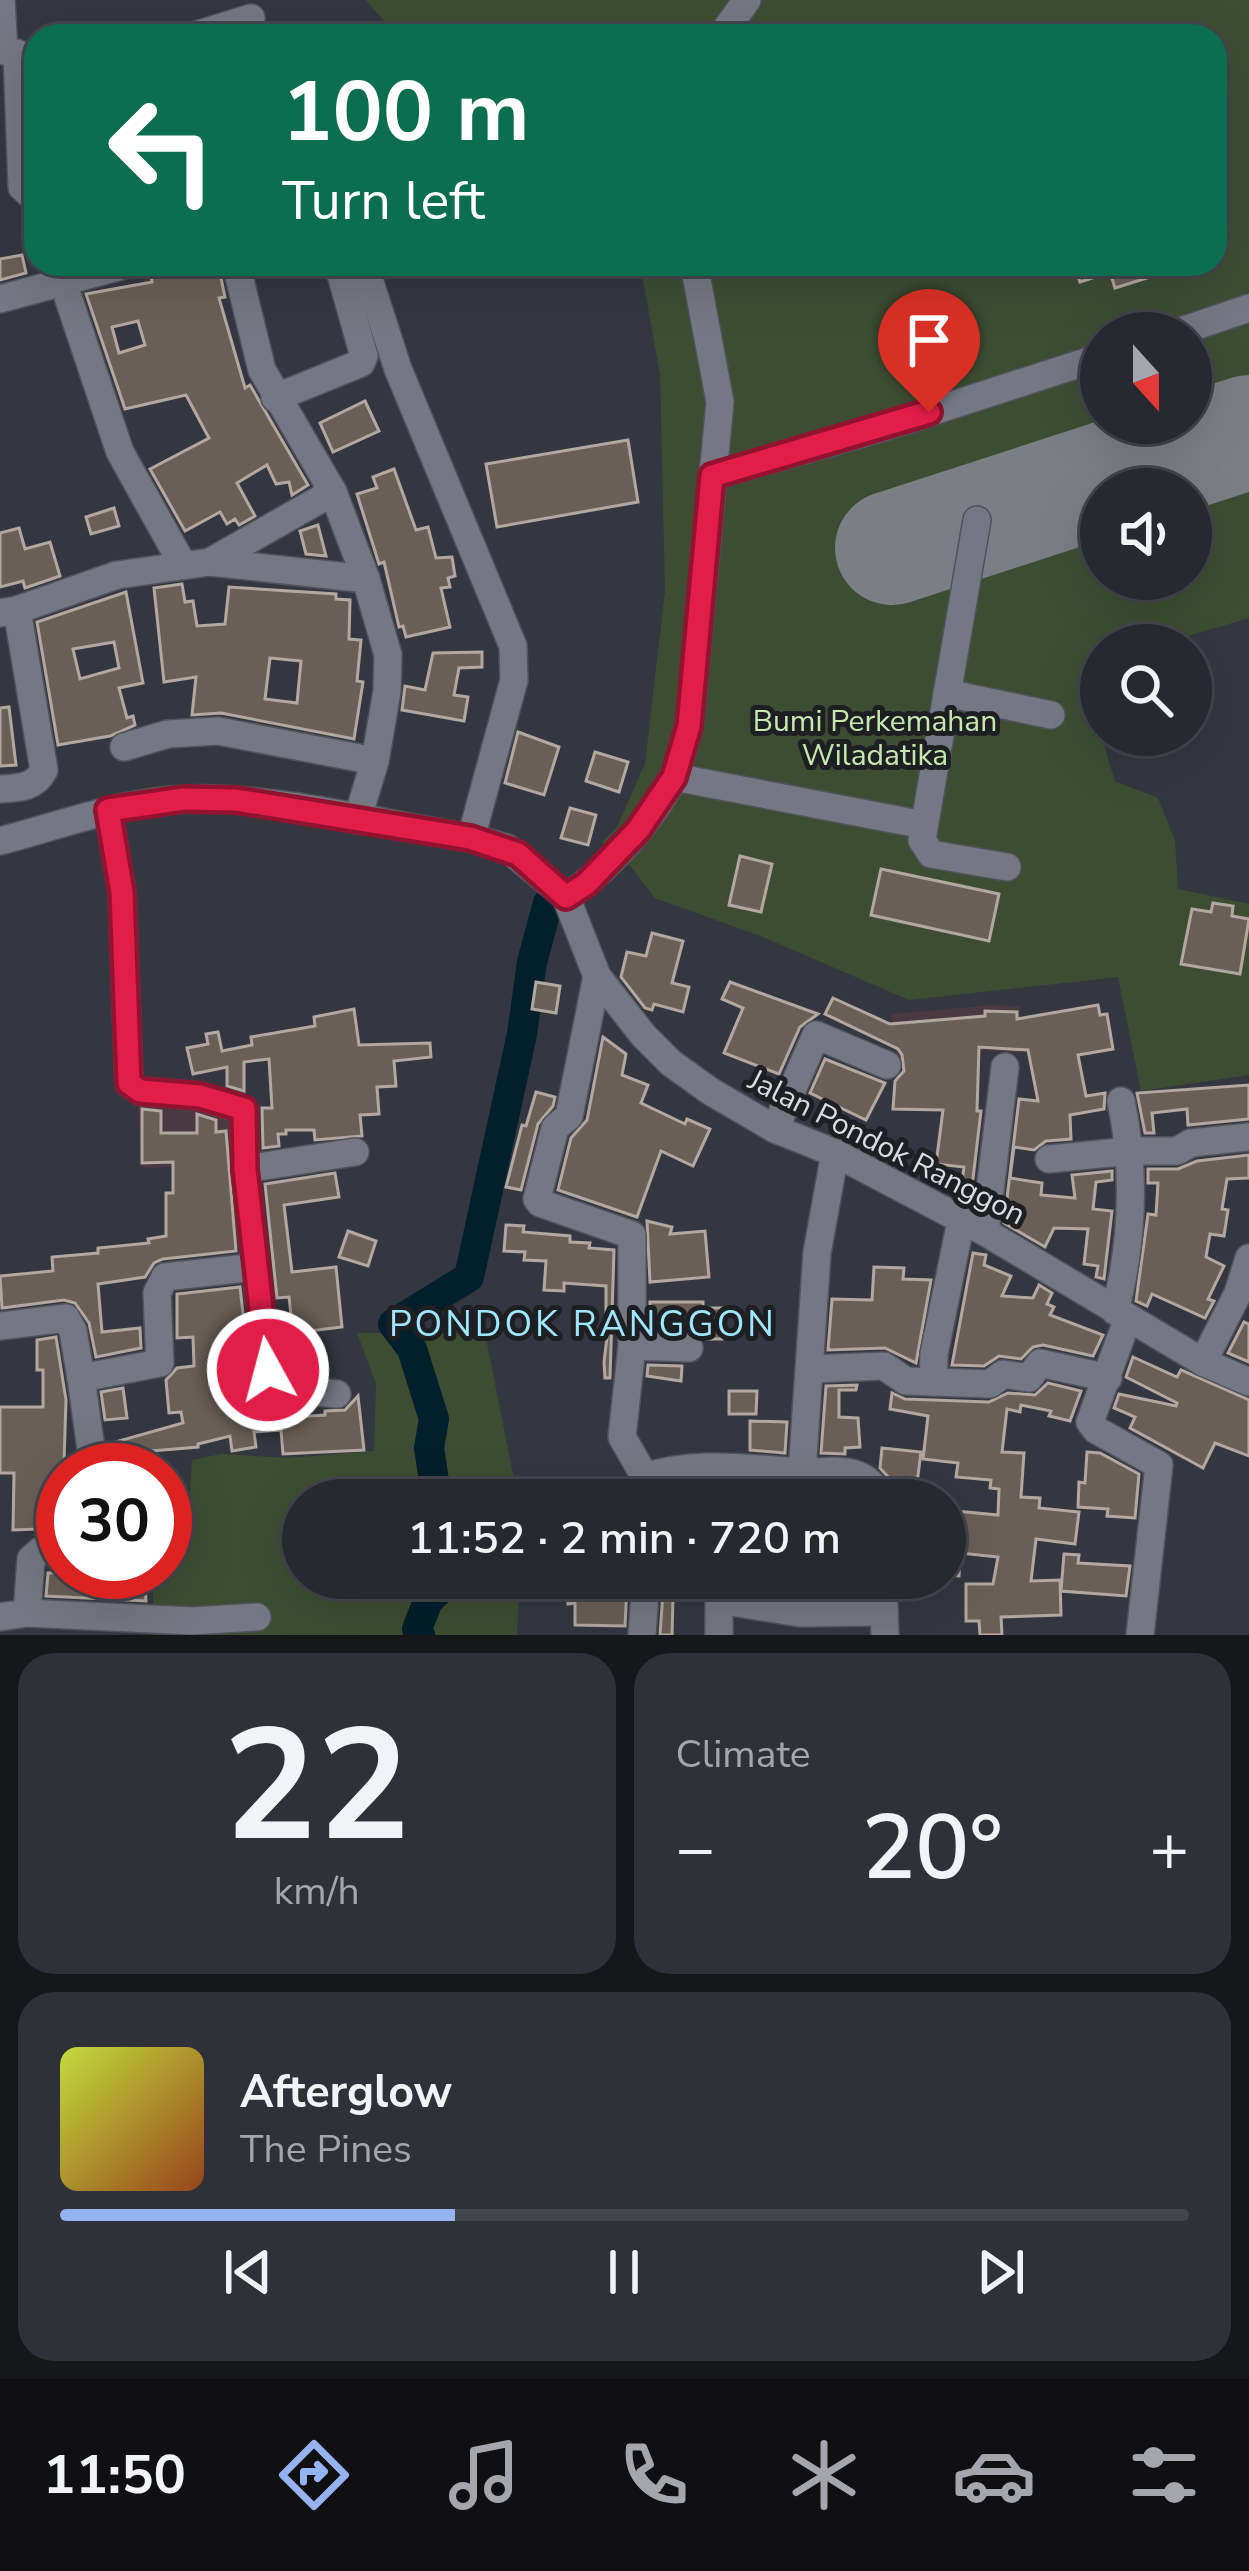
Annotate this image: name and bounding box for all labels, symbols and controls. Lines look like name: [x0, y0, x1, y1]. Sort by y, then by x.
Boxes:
text: 100 m: [282, 55, 530, 170]
icon: left: [84, 72, 240, 228]
text: Turn left: [282, 164, 485, 238]
pin: [878, 289, 980, 412]
icon: arrive: [896, 307, 962, 373]
north arrow: [1080, 312, 1212, 444]
map controls: [1080, 312, 1212, 756]
button: sound: [1080, 468, 1212, 600]
button: search: [1080, 624, 1212, 756]
park label: Bumi Perkemahan Wiladatika: [753, 701, 997, 776]
street label: Jalan Pondok Ranggon: [740, 1059, 1032, 1235]
district label: PONDOK RANGGON: [389, 1300, 777, 1349]
position arrow: [205, 1307, 331, 1433]
speed limit sign: 30: [36, 1443, 192, 1599]
text: 11:52 · 2 min · 720 m: [407, 1508, 841, 1569]
text: 22: [223, 1680, 410, 1893]
text: Climate: [676, 1728, 811, 1781]
text: 20°: [861, 1787, 1003, 1910]
text: −: [676, 1804, 715, 1894]
text: +: [1149, 1804, 1189, 1894]
text: km/h: [274, 1865, 360, 1918]
text: Afterglow: [240, 2062, 452, 2123]
text: The Pines: [240, 2123, 412, 2176]
icon: previous: [215, 2239, 281, 2305]
icon: pause: [591, 2239, 657, 2305]
icon: next: [968, 2239, 1034, 2305]
icon: directions: [272, 2433, 356, 2517]
icon: music: [442, 2433, 526, 2517]
icon: phone: [612, 2433, 696, 2517]
icon: climate: [782, 2433, 866, 2517]
icon: car: [952, 2433, 1036, 2517]
icon: filters: [1122, 2433, 1206, 2517]
text: 11:50: [43, 2438, 186, 2512]

